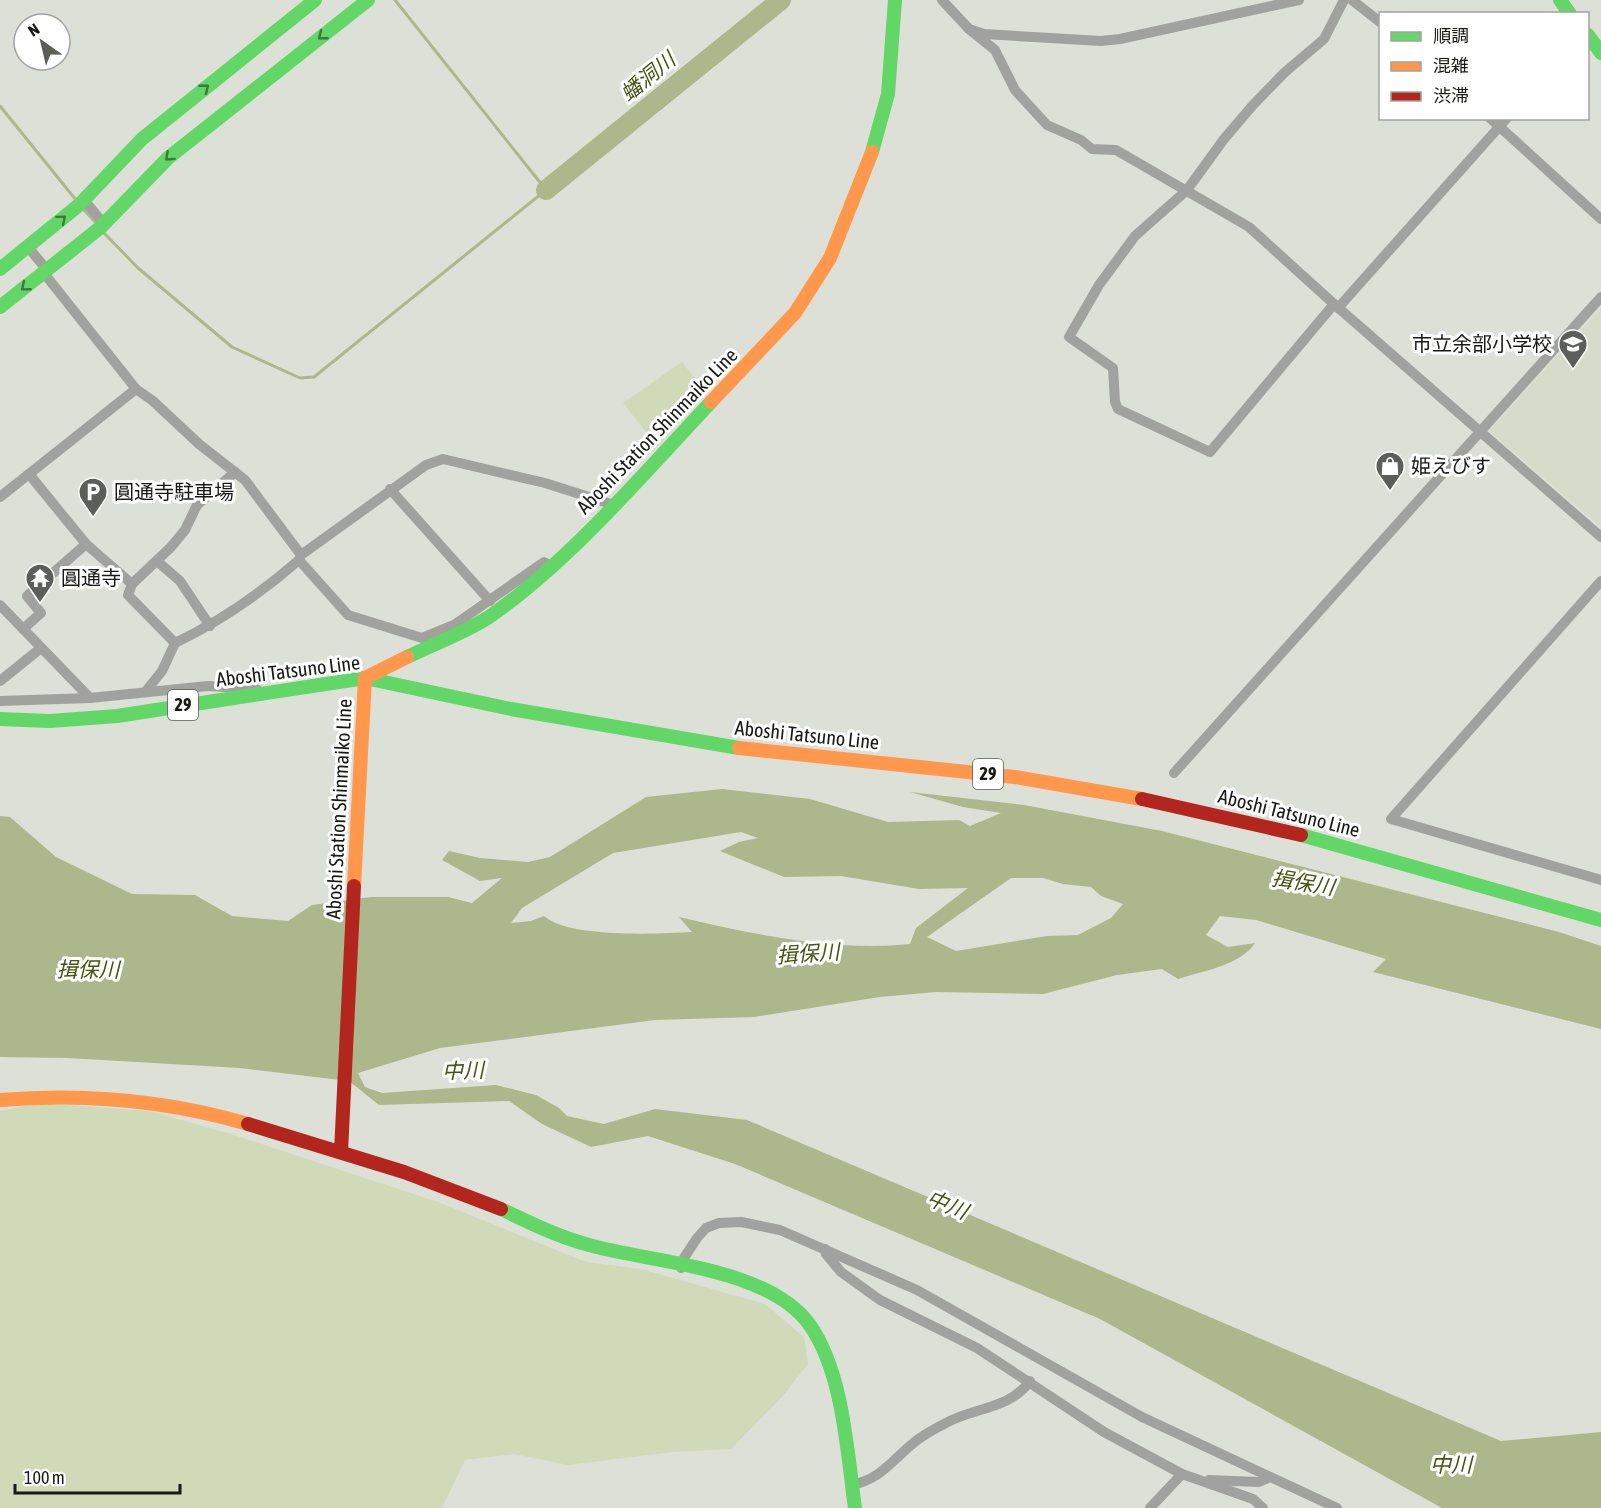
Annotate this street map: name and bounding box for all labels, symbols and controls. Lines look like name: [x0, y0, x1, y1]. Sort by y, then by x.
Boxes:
north arrow: [12, 12, 72, 72]
legend: [1379, 12, 1589, 120]
text: N: [25, 19, 43, 40]
text: 順調: [1433, 25, 1469, 46]
one-way arrow: [318, 29, 329, 40]
water label: 蟠洞川: [615, 46, 681, 105]
text: 混雑: [1433, 55, 1469, 76]
one-way arrow: [198, 84, 209, 95]
text: 渋滞: [1433, 85, 1469, 106]
one-way arrow: [166, 150, 176, 161]
one-way arrow: [55, 215, 66, 226]
one-way arrow: [20, 279, 31, 290]
school or university icon: 市立余部小学校: [1557, 328, 1589, 370]
place label: 市立余部小学校: [1412, 332, 1552, 355]
street label: Aboshi Station Shinmaiko Line: [572, 343, 742, 518]
shop icon: 姫えびす: [1374, 450, 1406, 492]
place label: 姫えびす: [1411, 454, 1491, 477]
parking icon: 圓通寺駐車場: [77, 476, 109, 518]
place label: 圓通寺駐車場: [114, 480, 234, 503]
temple icon: 圓通寺: [24, 562, 56, 604]
place label: 圓通寺: [61, 566, 121, 589]
street label: Aboshi Tatsuno Line: [215, 650, 361, 691]
road number: 29: [168, 690, 198, 720]
street label: Aboshi Station Shinmaiko Line: [321, 698, 356, 920]
street label: Aboshi Tatsuno Line: [734, 715, 880, 754]
road number: 29: [973, 759, 1003, 789]
street label: Aboshi Tatsuno Line: [1216, 784, 1362, 841]
water label: 揖保川: [1270, 865, 1338, 899]
water label: 揖保川: [776, 939, 842, 967]
water label: 揖保川: [57, 957, 121, 981]
water label: 中川: [442, 1057, 486, 1083]
water label: 中川: [923, 1185, 973, 1224]
water label: 中川: [1430, 1452, 1474, 1476]
scale bar: [15, 1457, 180, 1495]
text: 100 m: [24, 1467, 65, 1488]

